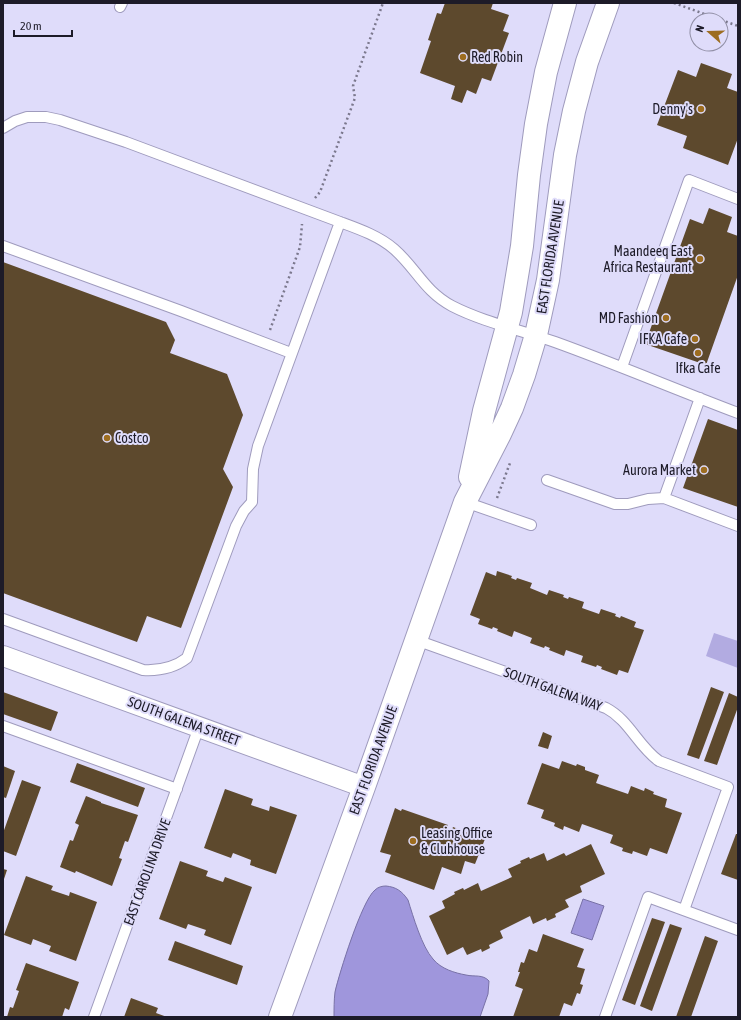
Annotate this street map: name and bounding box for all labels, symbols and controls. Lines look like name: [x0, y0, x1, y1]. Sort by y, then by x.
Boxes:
scale bar: [14, 12, 72, 38]
north arrow: [689, 12, 729, 52]
text: 20 m: [20, 19, 42, 33]
text: N: [693, 23, 706, 34]
place label: Red Robin: [471, 49, 523, 65]
marker: Red Robin: [458, 52, 468, 62]
place label: Denny's: [652, 101, 693, 117]
marker: Denny's: [696, 104, 706, 114]
street label: EAST FLORIDA AVENUE: [533, 199, 567, 315]
place label: Maandeeq East Africa Restaurant: [604, 243, 692, 275]
marker: Maandeeq East Africa Restaurant: [695, 254, 705, 264]
place label: MD Fashion: [599, 310, 658, 326]
marker: MD Fashion: [661, 313, 671, 323]
place label: IFKA Cafe: [639, 331, 687, 347]
marker: IFKA Cafe: [690, 334, 700, 344]
marker: Ifka Cafe: [693, 348, 703, 358]
place label: Ifka Cafe: [675, 360, 721, 376]
place label: Costco: [115, 430, 148, 446]
marker: Costco: [102, 433, 112, 443]
place label: Aurora Market: [623, 462, 696, 478]
marker: Aurora Market: [699, 465, 709, 475]
street label: SOUTH GALENA WAY: [502, 664, 605, 714]
street label: SOUTH GALENA STREET: [126, 693, 242, 749]
street label: EAST FLORIDA AVENUE: [346, 703, 400, 817]
street label: EAST CAROLINA DRIVE: [120, 817, 174, 927]
place label: Leasing Office & Clubhouse: [421, 825, 493, 857]
marker: Leasing Office & Clubhouse: [408, 836, 418, 846]

